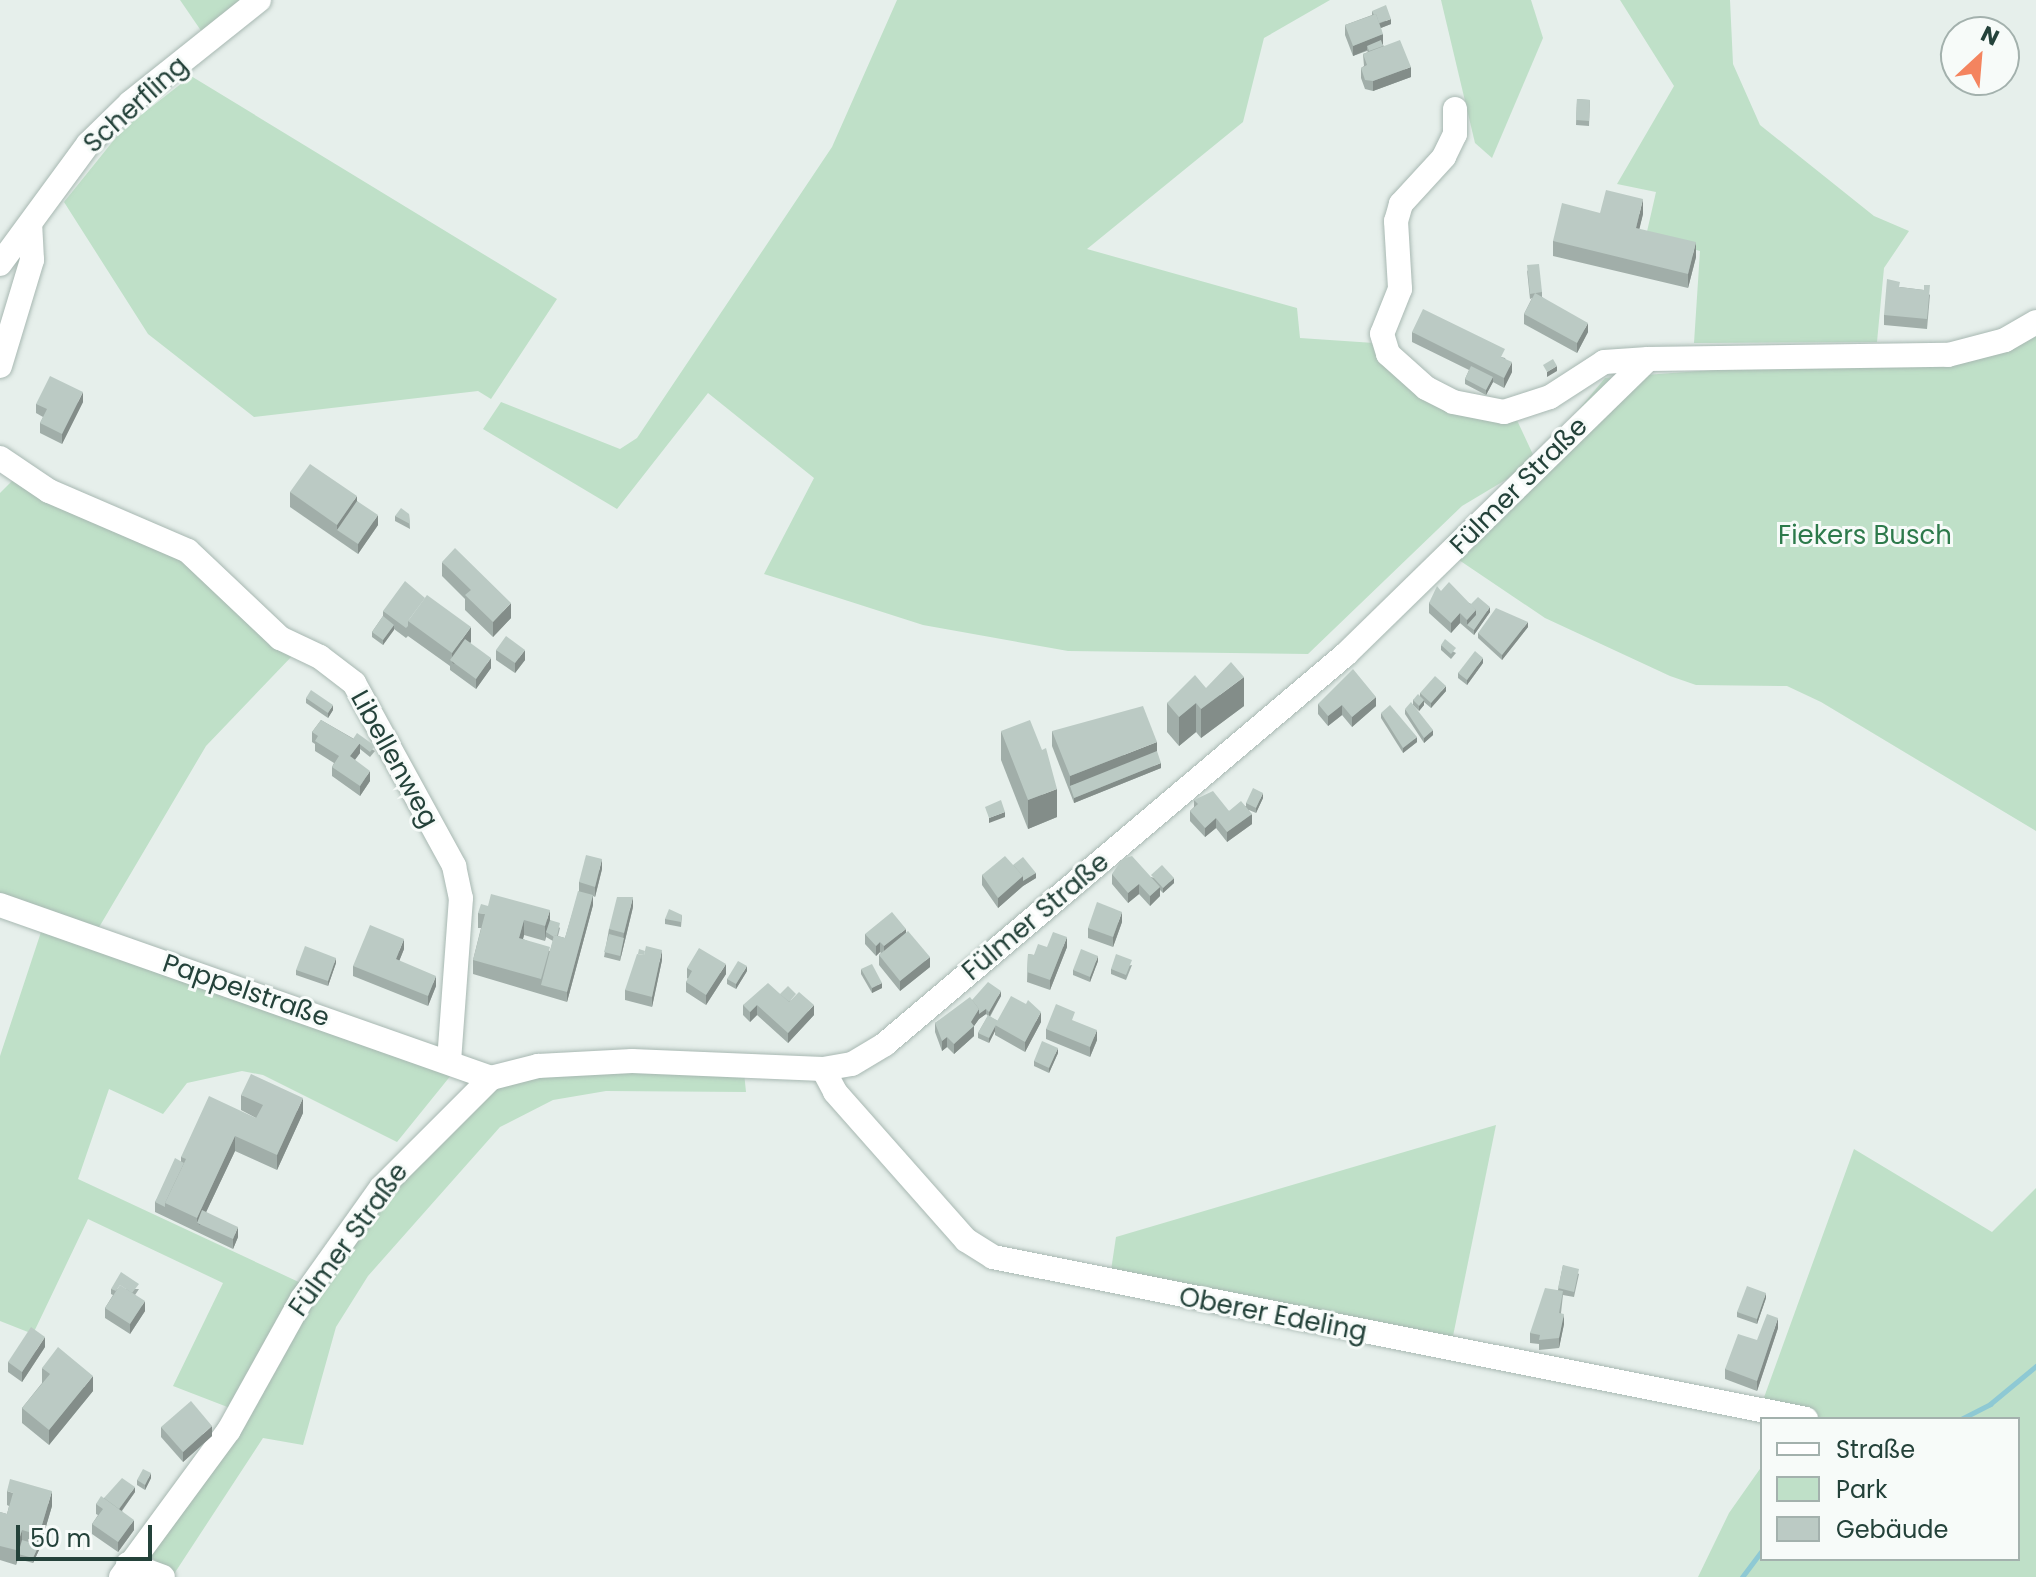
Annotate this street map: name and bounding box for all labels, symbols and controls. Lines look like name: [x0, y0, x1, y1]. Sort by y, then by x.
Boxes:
north arrow: [1940, 16, 2020, 96]
text: N: [1976, 18, 2004, 53]
street label: Scherfling: [78, 50, 194, 160]
street label: Fülmer Straße: [1444, 411, 1594, 561]
park label: Fiekers Busch: [1778, 520, 1952, 552]
street label: Libellenweg: [344, 685, 444, 833]
street label: Fülmer Straße: [956, 847, 1116, 987]
street label: Pappelstraße: [158, 948, 334, 1034]
street label: Fülmer Straße: [283, 1157, 415, 1323]
street label: Oberer Edeling: [1176, 1281, 1370, 1349]
legend: [1760, 1417, 2020, 1561]
text: Straße: [1836, 1433, 1915, 1466]
text: Park: [1836, 1473, 1887, 1506]
scale bar: [20, 1509, 156, 1559]
text: Gebäude: [1836, 1513, 1948, 1546]
text: 50 m: [30, 1522, 91, 1555]

